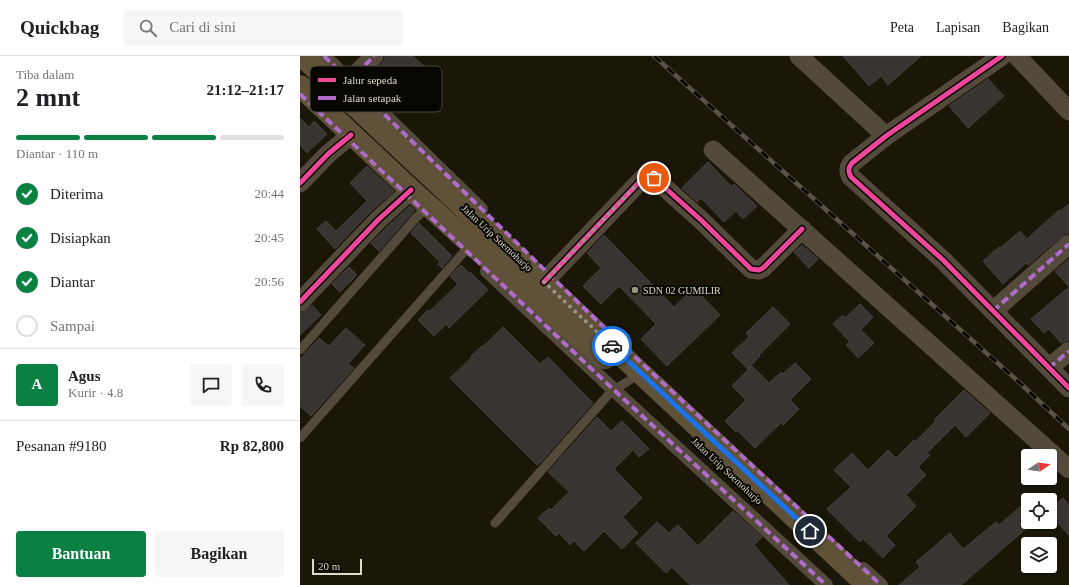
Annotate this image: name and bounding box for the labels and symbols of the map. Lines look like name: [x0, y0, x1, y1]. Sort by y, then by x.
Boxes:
legend: [310, 66, 442, 112]
text: Jalur sepeda: [343, 74, 397, 86]
text: Jalan setapak: [343, 92, 402, 104]
pin: [637, 161, 671, 195]
street label: Jalan Urip Soemoharjo: [460, 203, 534, 273]
marker: SDN 02 GUMILIR: [630, 285, 640, 295]
place label: SDN 02 GUMILIR: [643, 285, 721, 296]
courier: [592, 326, 632, 366]
street label: Jalan Urip Soemoharjo: [690, 436, 764, 506]
north arrow: [1021, 449, 1057, 485]
pin: [793, 514, 827, 548]
scale bar: [312, 557, 362, 576]

